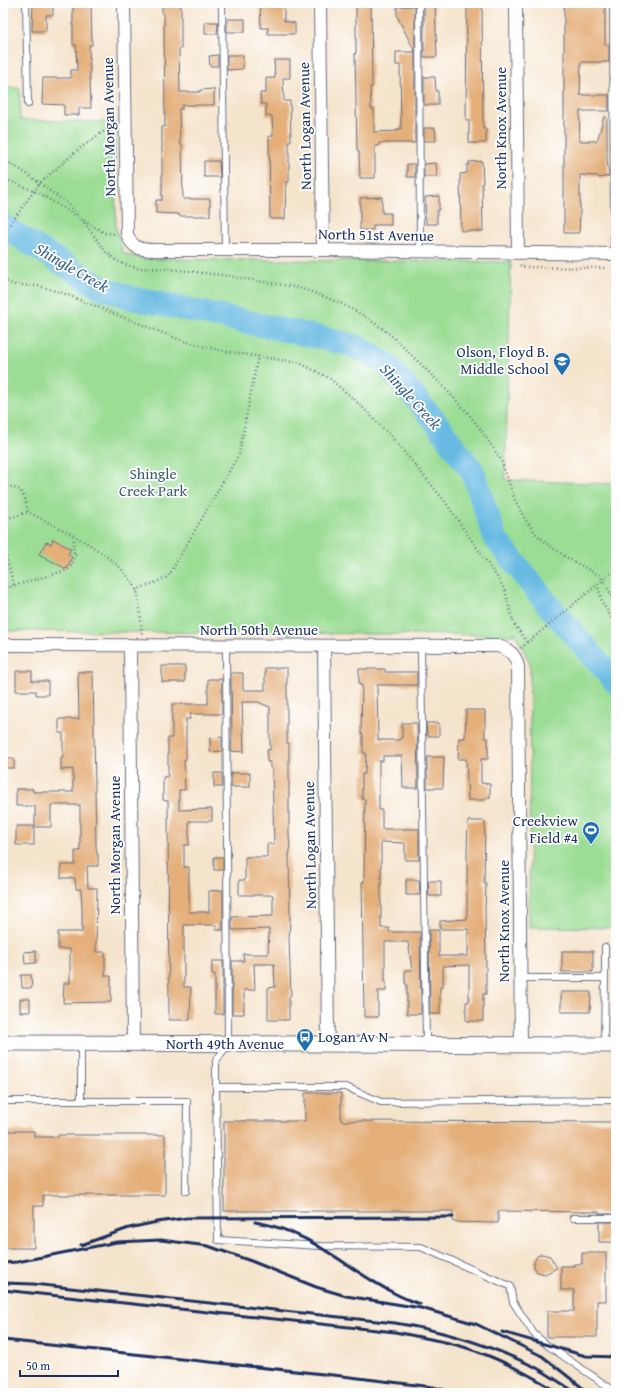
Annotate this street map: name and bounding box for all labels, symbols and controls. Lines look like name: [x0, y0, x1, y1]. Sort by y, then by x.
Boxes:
street label: North Morgan Avenue: [97, 57, 120, 197]
street label: North Logan Avenue: [293, 62, 316, 190]
street label: North Knox Avenue: [490, 67, 511, 189]
street label: North 51st Avenue: [318, 223, 434, 246]
water label: Shingle Creek: [31, 236, 114, 298]
place label: Olson, Floyd B. Middle School: [457, 341, 549, 379]
school or university icon: Olson, Floyd B. Middle School: [552, 351, 572, 376]
water label: Shingle Creek: [375, 358, 448, 435]
park label: Shingle Creek Park: [119, 463, 187, 501]
street label: North 50th Avenue: [200, 619, 318, 640]
street label: North Morgan Avenue: [104, 775, 125, 915]
street label: North Logan Avenue: [298, 781, 321, 909]
place label: Creekview Field #4: [513, 810, 578, 848]
sports icon: Creekview Field #4: [581, 820, 601, 845]
street label: North Knox Avenue: [493, 860, 514, 982]
place label: Logan Av N: [318, 1026, 388, 1047]
bus stop icon: Logan Av N: [295, 1027, 315, 1052]
street label: North 49th Avenue: [166, 1033, 284, 1054]
scale bar: [20, 1352, 118, 1378]
text: 50 m: [26, 1357, 50, 1374]

